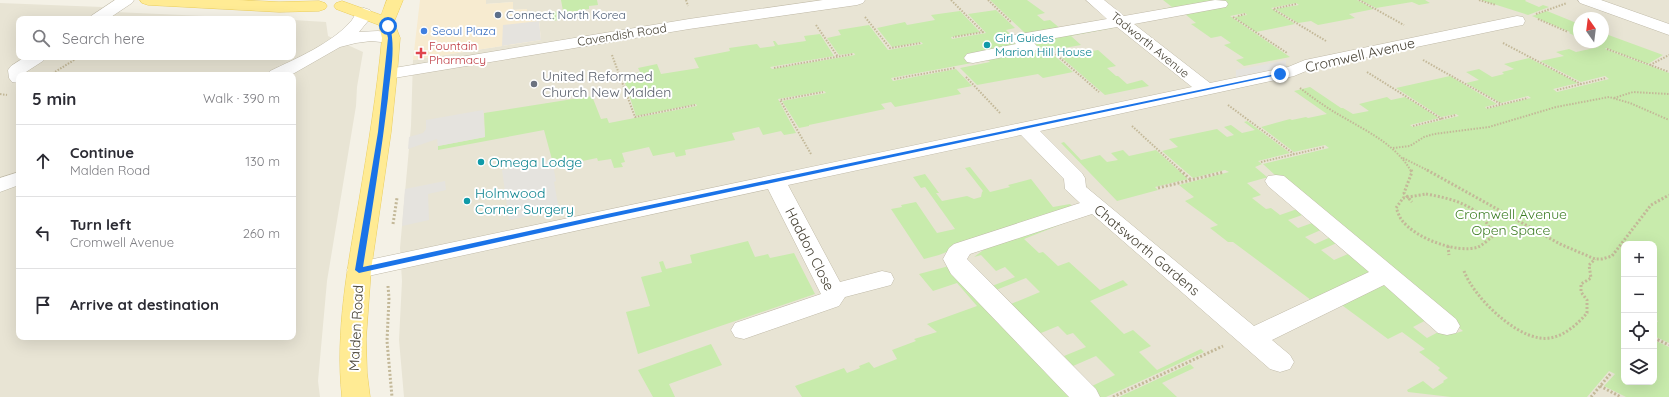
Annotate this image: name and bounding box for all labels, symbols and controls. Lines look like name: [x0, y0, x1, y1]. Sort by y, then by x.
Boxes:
place label: Connect: North Korea: [506, 7, 626, 22]
street label: Tadworth Avenue: [1108, 8, 1193, 81]
marker: Connect: North Korea: [493, 10, 503, 20]
north arrow: [1573, 12, 1609, 48]
search box: [16, 16, 296, 60]
route start: [379, 17, 397, 35]
street label: Cavendish Road: [576, 20, 668, 49]
place label: Seoul Plaza: [432, 23, 496, 38]
marker: Seoul Plaza: [419, 26, 429, 36]
icon: search: [30, 27, 52, 49]
text: Search here: [62, 29, 145, 48]
place label: Girl Guides Marion Hill House: [995, 30, 1092, 59]
street label: Cromwell Avenue: [1303, 34, 1417, 76]
place label: Fountain Pharmacy: [429, 38, 486, 67]
marker: Girl Guides Marion Hill House: [982, 40, 992, 50]
marker: Fountain Pharmacy: [416, 48, 426, 58]
route end: [1271, 65, 1289, 83]
place label: United Reformed Church New Malden: [542, 67, 671, 101]
marker: United Reformed Church New Malden: [529, 79, 539, 89]
text: 5 min: [32, 88, 76, 109]
text: Walk · 390 m: [203, 90, 280, 106]
text: Continue: [70, 143, 134, 162]
icon: ahead: [32, 150, 54, 172]
text: 130 m: [245, 153, 280, 169]
place label: Omega Lodge: [489, 153, 582, 171]
marker: Omega Lodge: [476, 157, 486, 167]
text: Malden Road: [70, 162, 150, 178]
place label: Holmwood Corner Surgery: [475, 184, 574, 218]
marker: Holmwood Corner Surgery: [462, 196, 472, 206]
street label: Chatsworth Gardens: [1090, 200, 1204, 300]
street label: Haddon Close: [781, 204, 839, 294]
park label: Cromwell Avenue Open Space: [1455, 205, 1567, 239]
text: Turn left: [70, 215, 132, 234]
icon: left: [32, 222, 54, 244]
text: 260 m: [243, 225, 280, 241]
text: Cromwell Avenue: [70, 234, 174, 250]
map controls: [1621, 241, 1657, 385]
button: +: [1621, 241, 1657, 277]
button: −: [1621, 277, 1657, 313]
street label: Malden Road: [345, 284, 367, 372]
icon: arrive: [32, 294, 54, 316]
text: Arrive at destination: [70, 295, 219, 314]
button: locate: [1621, 313, 1657, 349]
button: layers: [1621, 349, 1657, 385]

